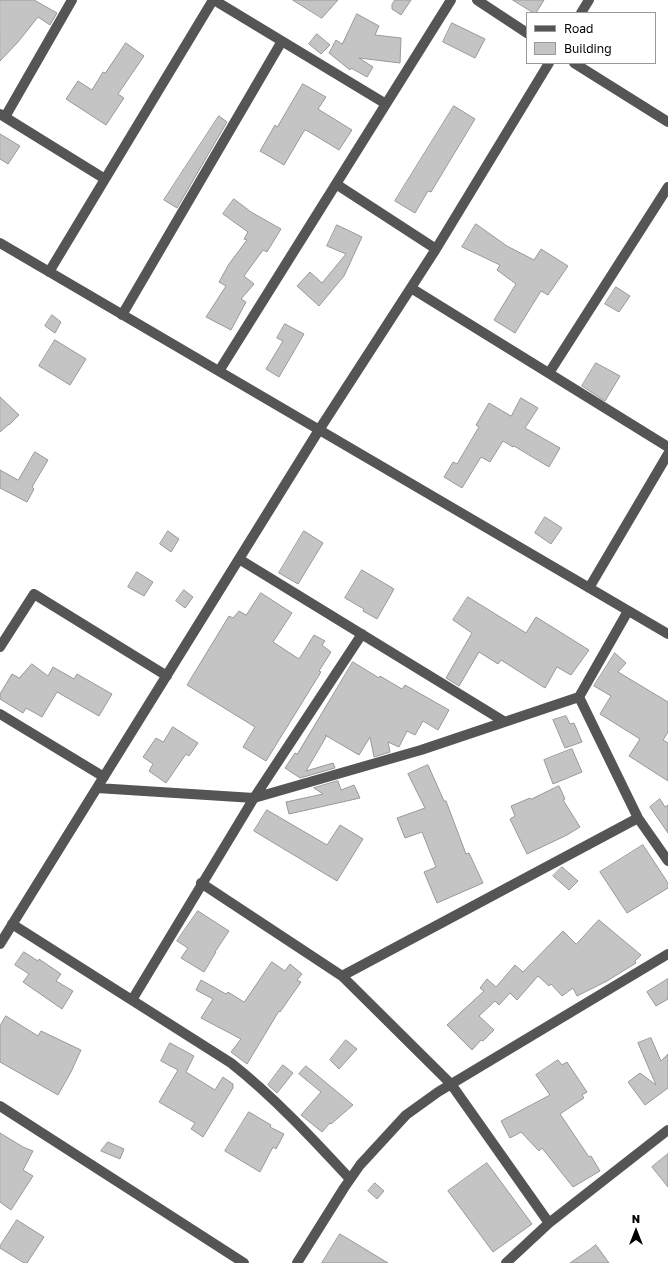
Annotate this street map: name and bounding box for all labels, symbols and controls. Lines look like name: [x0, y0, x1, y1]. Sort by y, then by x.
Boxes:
legend: [526, 12, 656, 64]
text: Road: [564, 21, 593, 36]
text: Building: [564, 41, 612, 56]
north arrow: [616, 1211, 656, 1251]
text: N: [632, 1212, 640, 1225]

